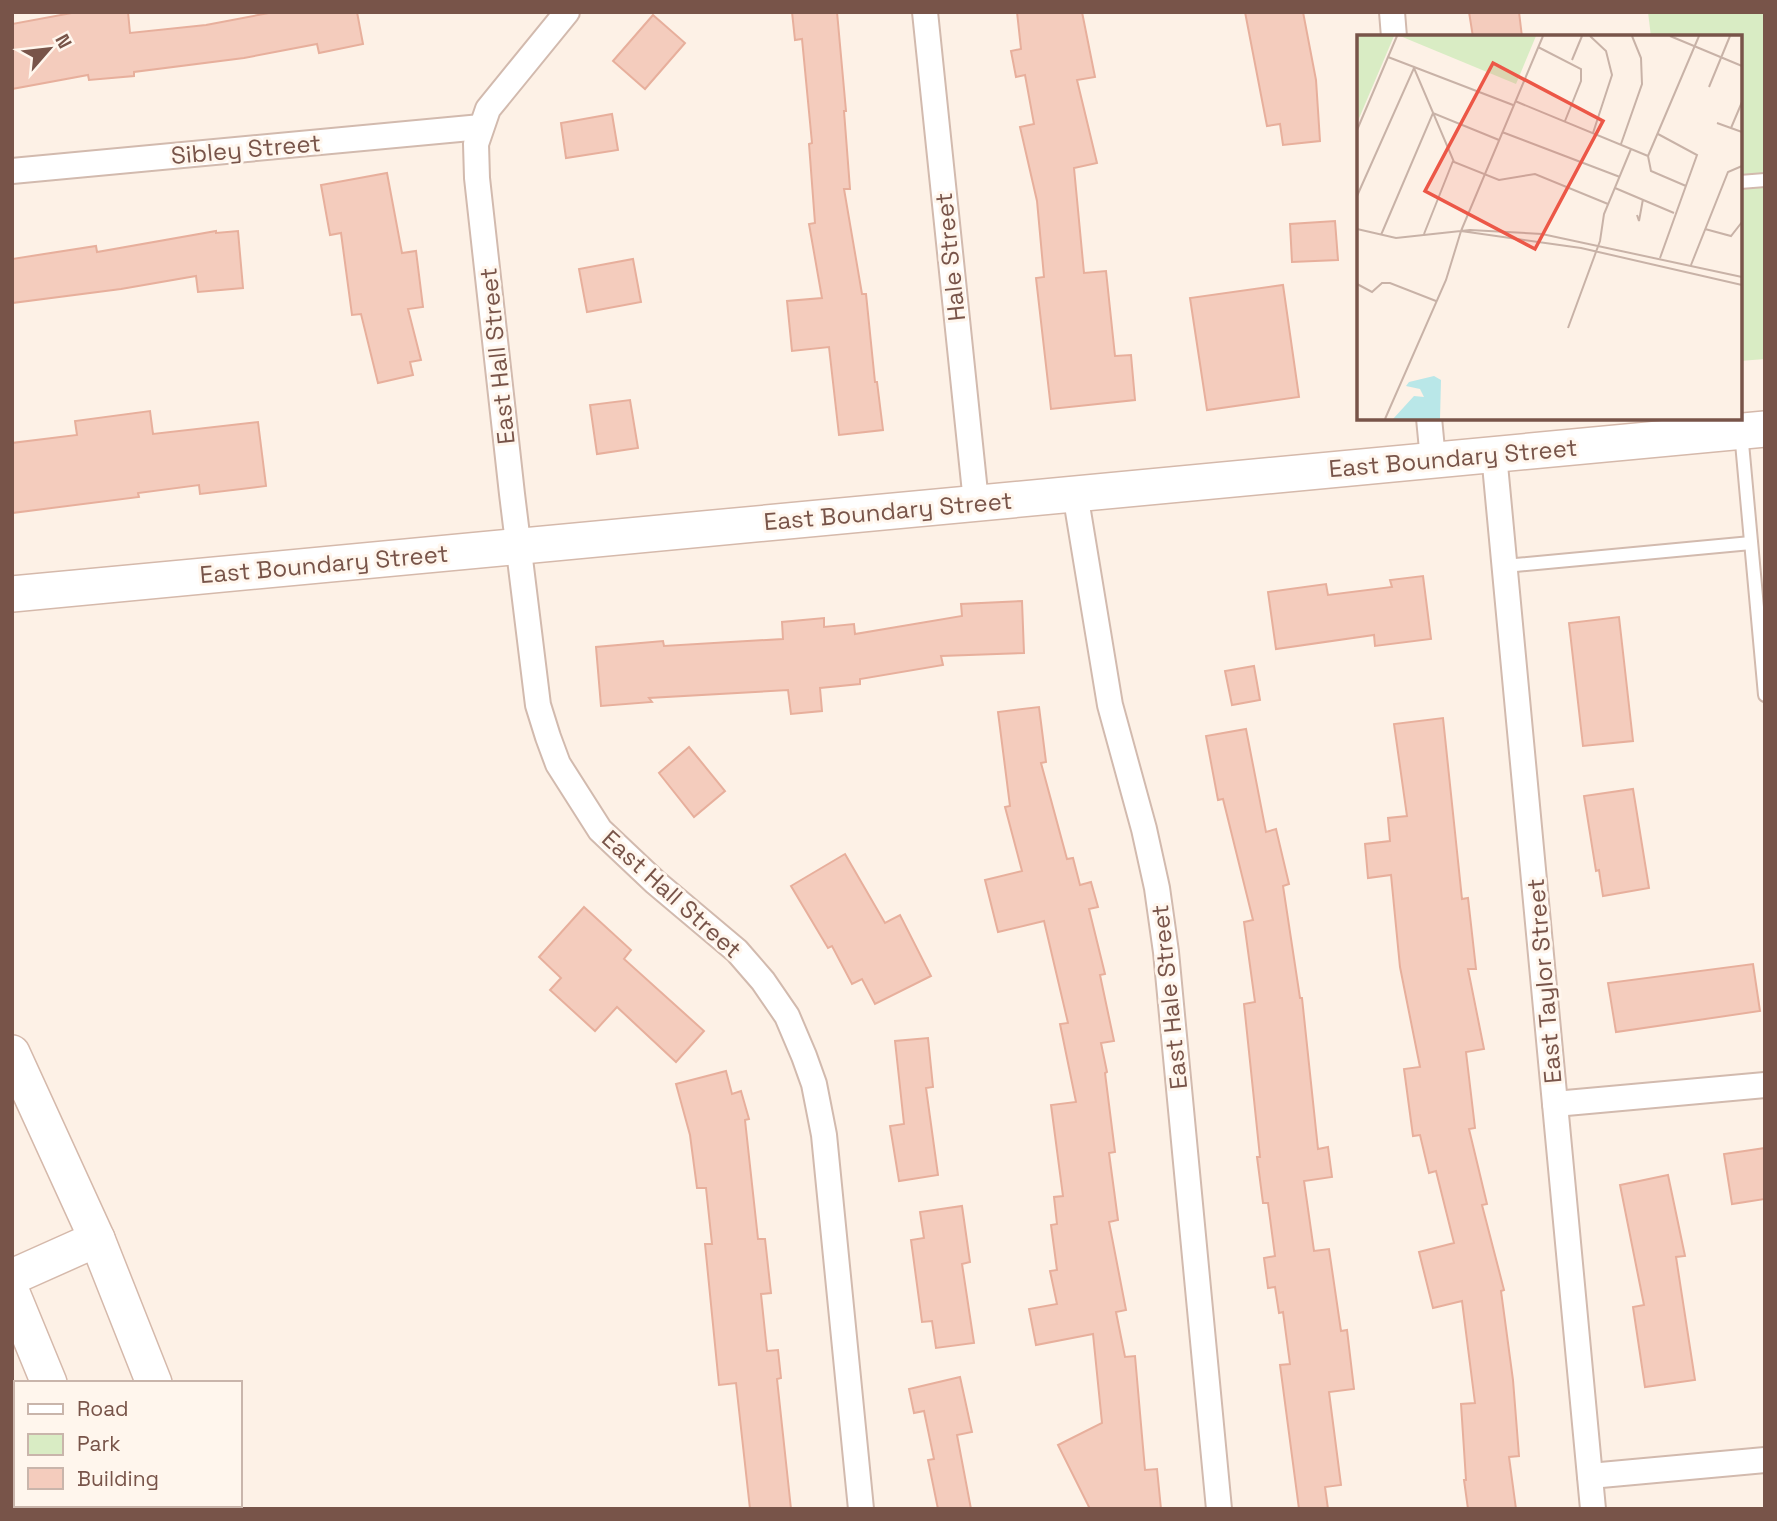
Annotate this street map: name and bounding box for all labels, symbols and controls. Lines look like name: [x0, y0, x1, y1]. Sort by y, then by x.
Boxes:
north arrow: [14, 14, 84, 84]
text: N: [50, 30, 78, 53]
inset map: [1357, 35, 1742, 420]
street label: Sibley Street: [170, 127, 322, 171]
street label: Hale Street: [928, 191, 972, 323]
street label: East Hall Street: [472, 266, 522, 446]
street label: East Boundary Street: [1327, 432, 1579, 484]
street label: East Boundary Street: [762, 485, 1014, 537]
street label: East Boundary Street: [198, 538, 450, 590]
street label: East Hall Street: [596, 823, 748, 965]
street label: East Taylor Street: [1520, 877, 1568, 1085]
street label: East Hale Street: [1144, 903, 1194, 1091]
legend: [14, 1381, 242, 1507]
text: Road: [77, 1395, 129, 1422]
text: Park: [77, 1430, 121, 1457]
text: Building: [77, 1465, 159, 1492]

